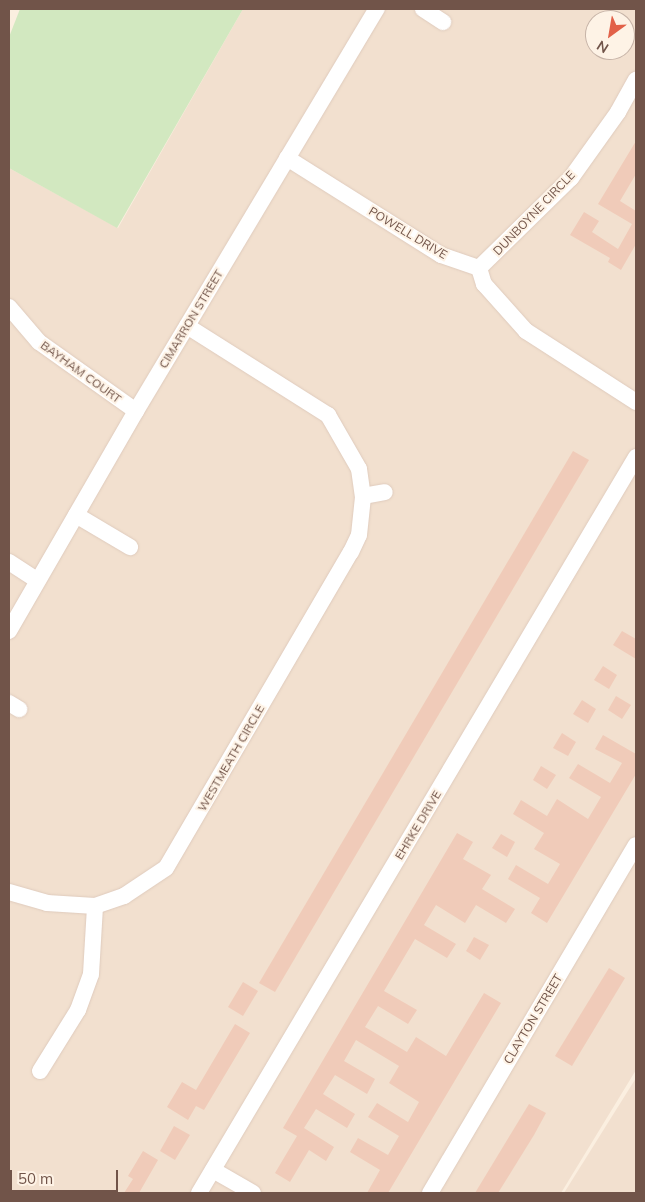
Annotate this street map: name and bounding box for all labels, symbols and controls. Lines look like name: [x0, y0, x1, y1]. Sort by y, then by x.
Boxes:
north arrow: [585, 10, 635, 60]
text: N: [593, 36, 612, 57]
street label: DUNBOYNE CIRCLE: [490, 168, 578, 258]
street label: POWELL DRIVE: [366, 204, 450, 262]
street label: CIMARRON STREET: [156, 267, 226, 371]
street label: BAYHAM COURT: [38, 338, 124, 406]
street label: WESTMEATH CIRCLE: [195, 702, 267, 814]
street label: EHRKE DRIVE: [392, 788, 444, 862]
street label: CLAYTON STREET: [501, 972, 565, 1066]
scale bar: [12, 1160, 120, 1192]
text: 50 m: [18, 1169, 53, 1188]

